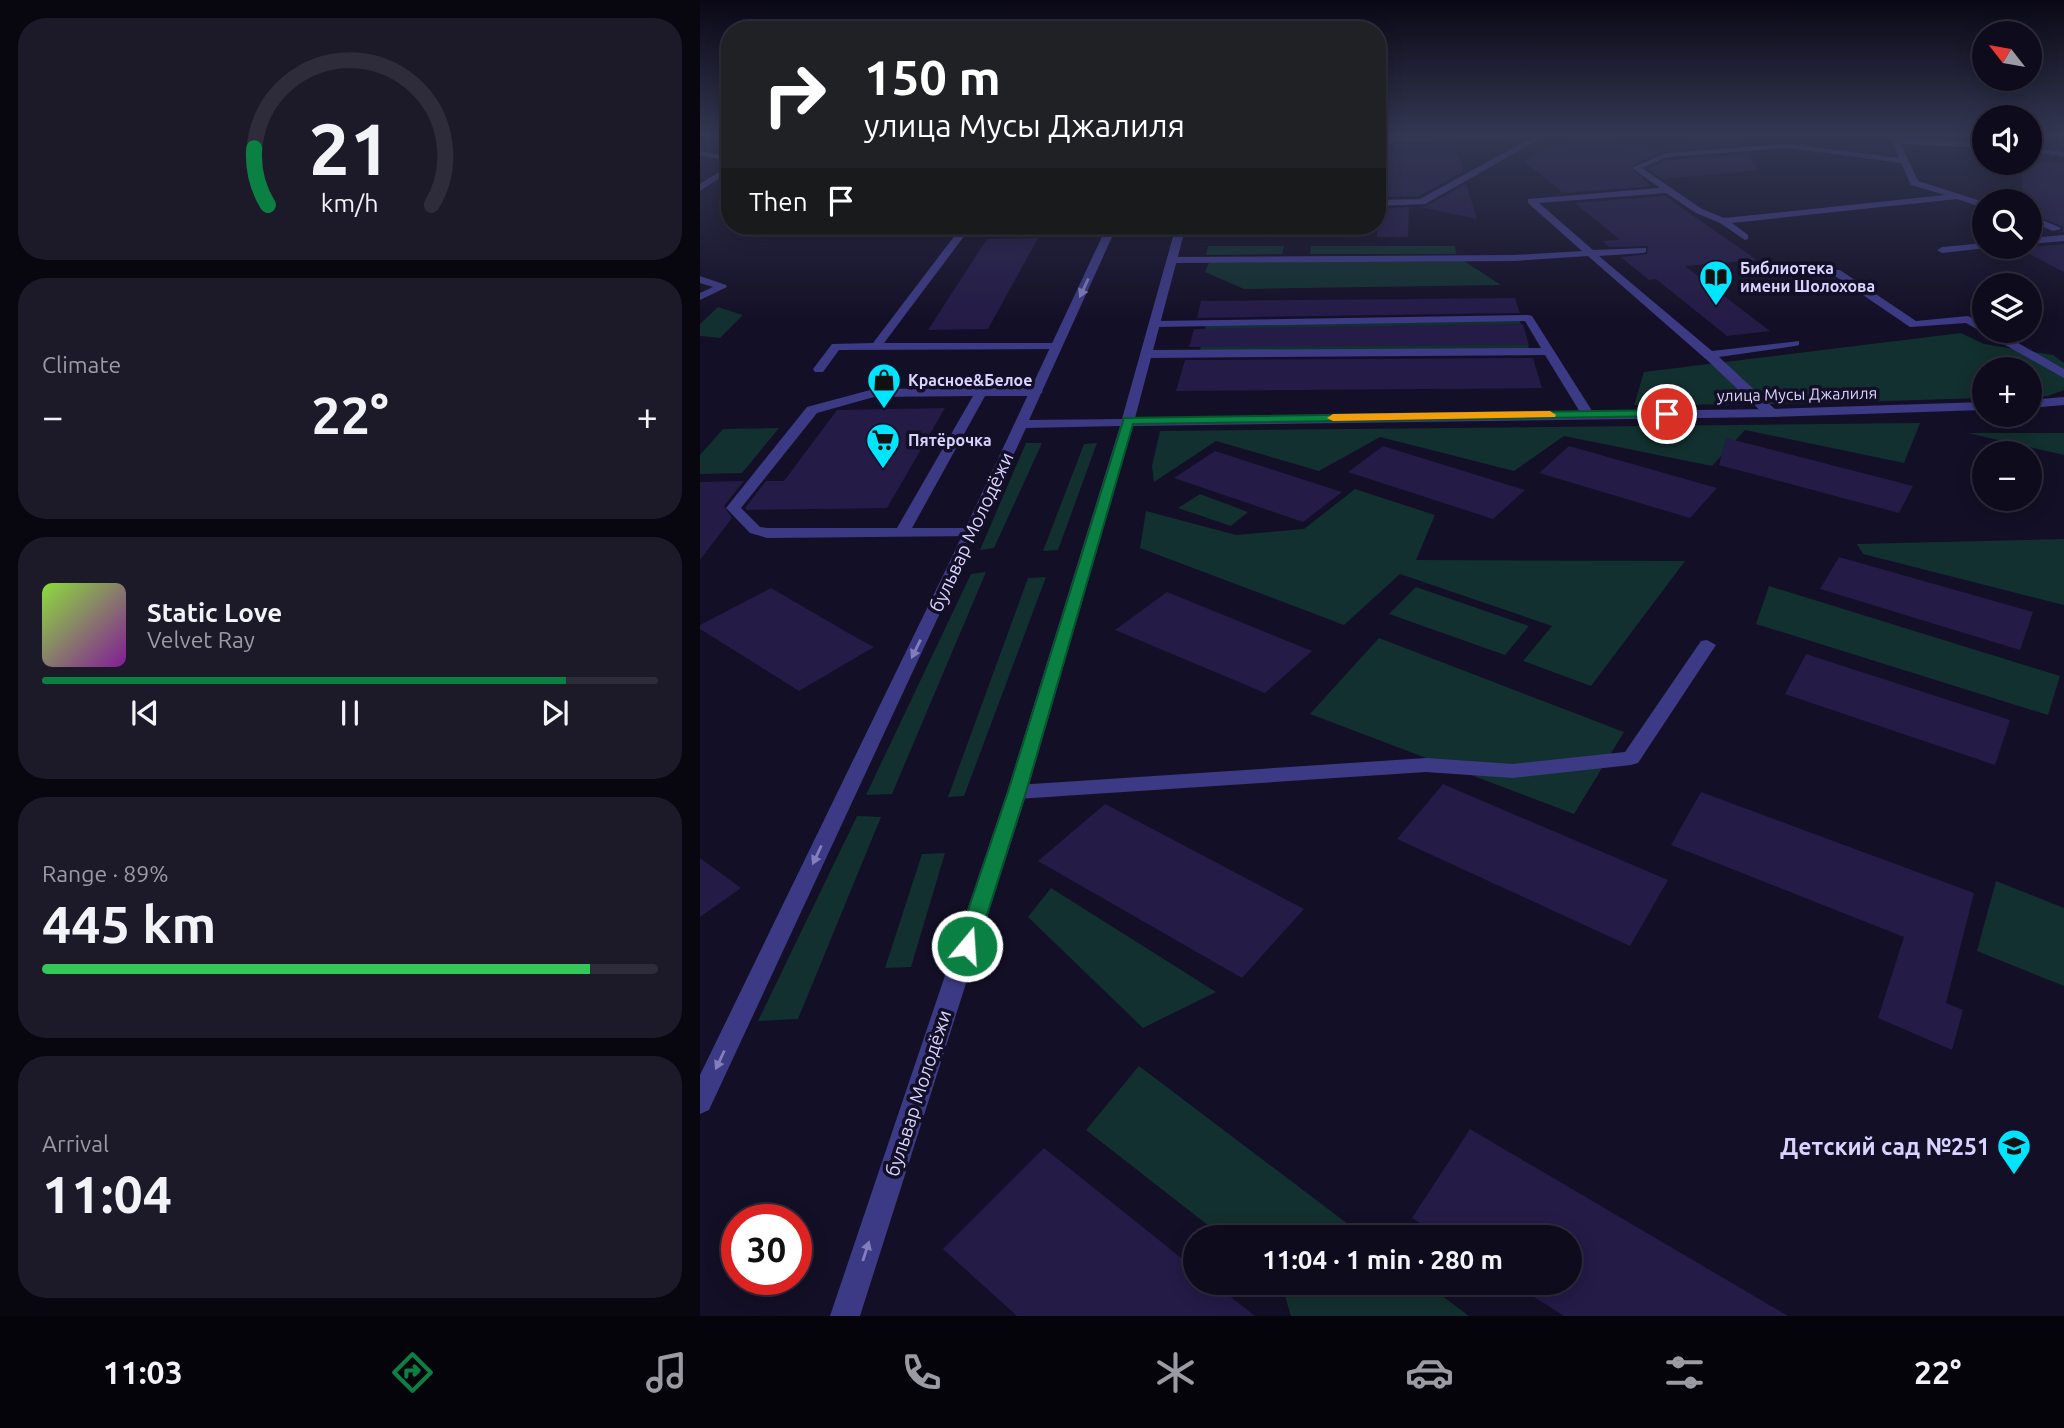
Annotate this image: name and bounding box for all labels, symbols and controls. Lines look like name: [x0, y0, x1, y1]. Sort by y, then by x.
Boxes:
north arrow: [1972, 21, 2042, 91]
map controls: [1972, 21, 2042, 511]
icon: right: [749, 49, 840, 140]
text: 150 m: [864, 49, 1001, 104]
button: sound: [1972, 105, 2042, 175]
text: 21: [309, 107, 391, 189]
text: улица Мусы Джалиля: [864, 107, 1185, 143]
icon: arrive: [822, 182, 860, 220]
text: Then: [749, 187, 808, 216]
text: km/h: [321, 189, 379, 217]
button: search: [1972, 189, 2042, 259]
library icon: Библиотека имени Шолохова: [1697, 258, 1735, 307]
place label: Библиотека имени Шолохова: [1740, 259, 1875, 295]
button: layers: [1972, 273, 2042, 343]
one-way arrow: [1078, 278, 1090, 298]
text: Climate: [42, 352, 121, 377]
button: +: [1972, 357, 2042, 427]
shop icon: Красное&Белое: [865, 361, 903, 410]
place label: Красное&Белое: [908, 371, 1032, 389]
pin: [1637, 384, 1697, 444]
street label: улица Мусы Джалиля: [1717, 384, 1877, 404]
text: 22°: [311, 386, 389, 444]
text: −: [42, 395, 63, 437]
text: +: [637, 395, 658, 437]
icon: arrive: [1648, 395, 1686, 433]
supermarket icon: Пятёрочка: [864, 421, 902, 470]
place label: Пятёрочка: [908, 431, 992, 449]
button: −: [1972, 441, 2042, 511]
street label: бульвар Молодёжи: [924, 449, 1018, 615]
text: Static Love: [147, 598, 282, 627]
text: Velvet Ray: [147, 627, 255, 652]
one-way arrow: [910, 639, 921, 659]
icon: previous: [126, 694, 164, 732]
icon: pause: [331, 694, 369, 732]
icon: next: [536, 694, 574, 732]
one-way arrow: [812, 845, 823, 865]
text: Range · 89%: [42, 861, 169, 886]
text: 445 km: [42, 895, 216, 953]
position arrow: [930, 909, 1004, 983]
street label: бульвар Молодёжи: [881, 1007, 955, 1179]
one-way arrow: [714, 1050, 726, 1070]
school or university icon: Детский сад №251: [1995, 1127, 2033, 1176]
text: Arrival: [42, 1131, 109, 1156]
place label: Детский сад №251: [1780, 1134, 1990, 1159]
text: 11:04: [42, 1165, 172, 1223]
speed limit sign: 30: [721, 1204, 812, 1295]
one-way arrow: [861, 1241, 872, 1262]
text: 11:04 · 1 min · 280 m: [1262, 1245, 1503, 1274]
icon: directions: [388, 1348, 437, 1397]
icon: music: [642, 1348, 691, 1397]
icon: phone: [897, 1348, 946, 1397]
icon: climate: [1151, 1348, 1200, 1397]
icon: car: [1405, 1348, 1454, 1397]
icon: filters: [1660, 1348, 1709, 1397]
text: 11:03: [103, 1354, 183, 1390]
text: 22°: [1914, 1354, 1961, 1390]

